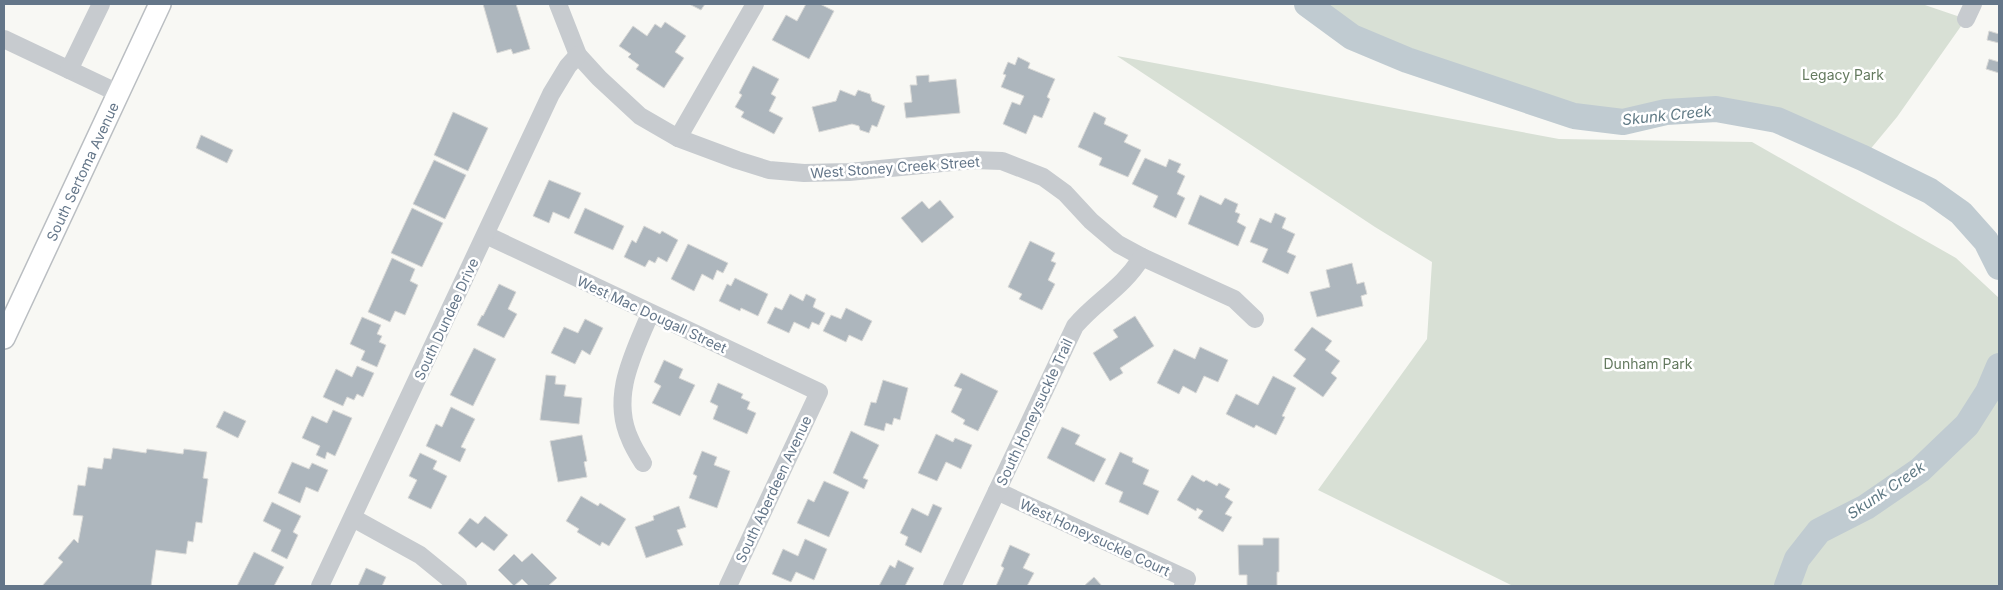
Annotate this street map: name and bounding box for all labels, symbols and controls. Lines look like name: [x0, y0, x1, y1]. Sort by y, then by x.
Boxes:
park label: Legacy Park: [1802, 66, 1884, 83]
street label: South Sertoma Avenue: [42, 99, 122, 243]
water label: Skunk Creek: [1621, 101, 1713, 129]
street label: West Stoney Creek Street: [810, 153, 981, 181]
street label: South Dundee Drive: [410, 255, 482, 383]
street label: West Mac Dougall Street: [575, 272, 730, 356]
street label: South Honeysuckle Trail: [992, 336, 1076, 488]
park label: Dunham Park: [1604, 355, 1693, 372]
street label: South Aberdeen Avenue: [731, 413, 815, 565]
water label: Skunk Creek: [1843, 457, 1929, 523]
street label: West Honeysuckle Court: [1017, 495, 1173, 579]

